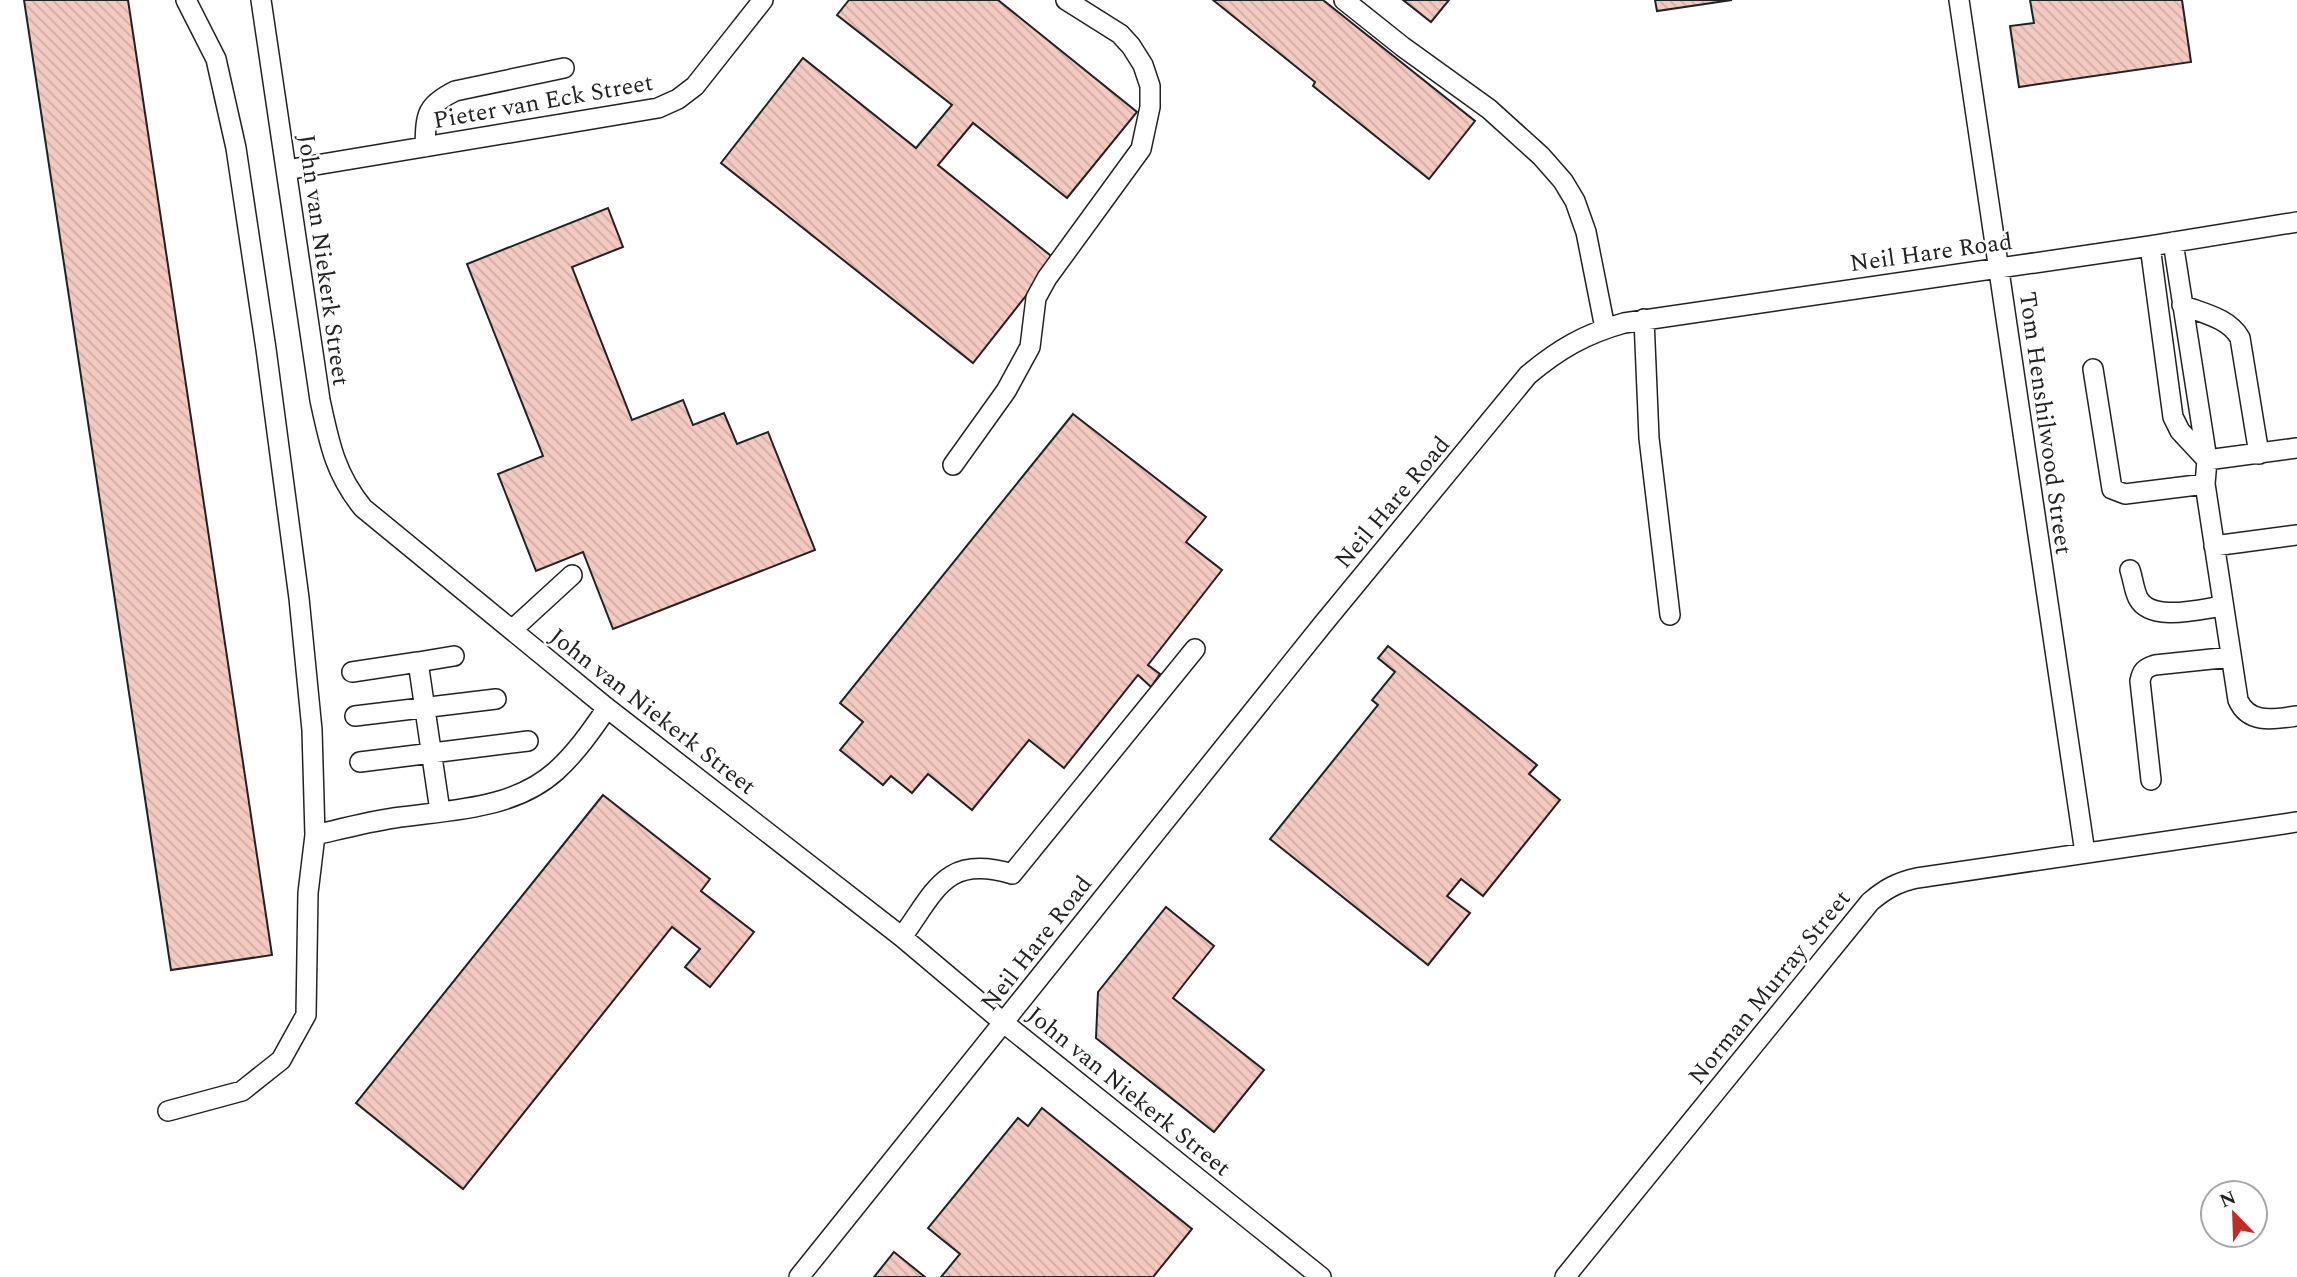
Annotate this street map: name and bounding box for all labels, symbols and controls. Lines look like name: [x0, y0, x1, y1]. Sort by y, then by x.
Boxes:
street label: Pieter van Eck Street: [430, 65, 656, 139]
street label: John van Niekerk Street: [288, 132, 358, 388]
street label: Neil Hare Road: [1848, 224, 2015, 282]
street label: Tom Henshilwood Street: [2009, 289, 2081, 557]
street label: Neil Hare Road: [1326, 428, 1459, 577]
street label: John van Niekerk Street: [541, 619, 763, 804]
street label: Neil Hare Road: [972, 868, 1101, 1019]
street label: Norman Murray Street: [1680, 882, 1860, 1093]
street label: John van Niekerk Street: [1018, 998, 1238, 1186]
north arrow: [2199, 1179, 2269, 1249]
text: N: [2215, 1183, 2241, 1216]

